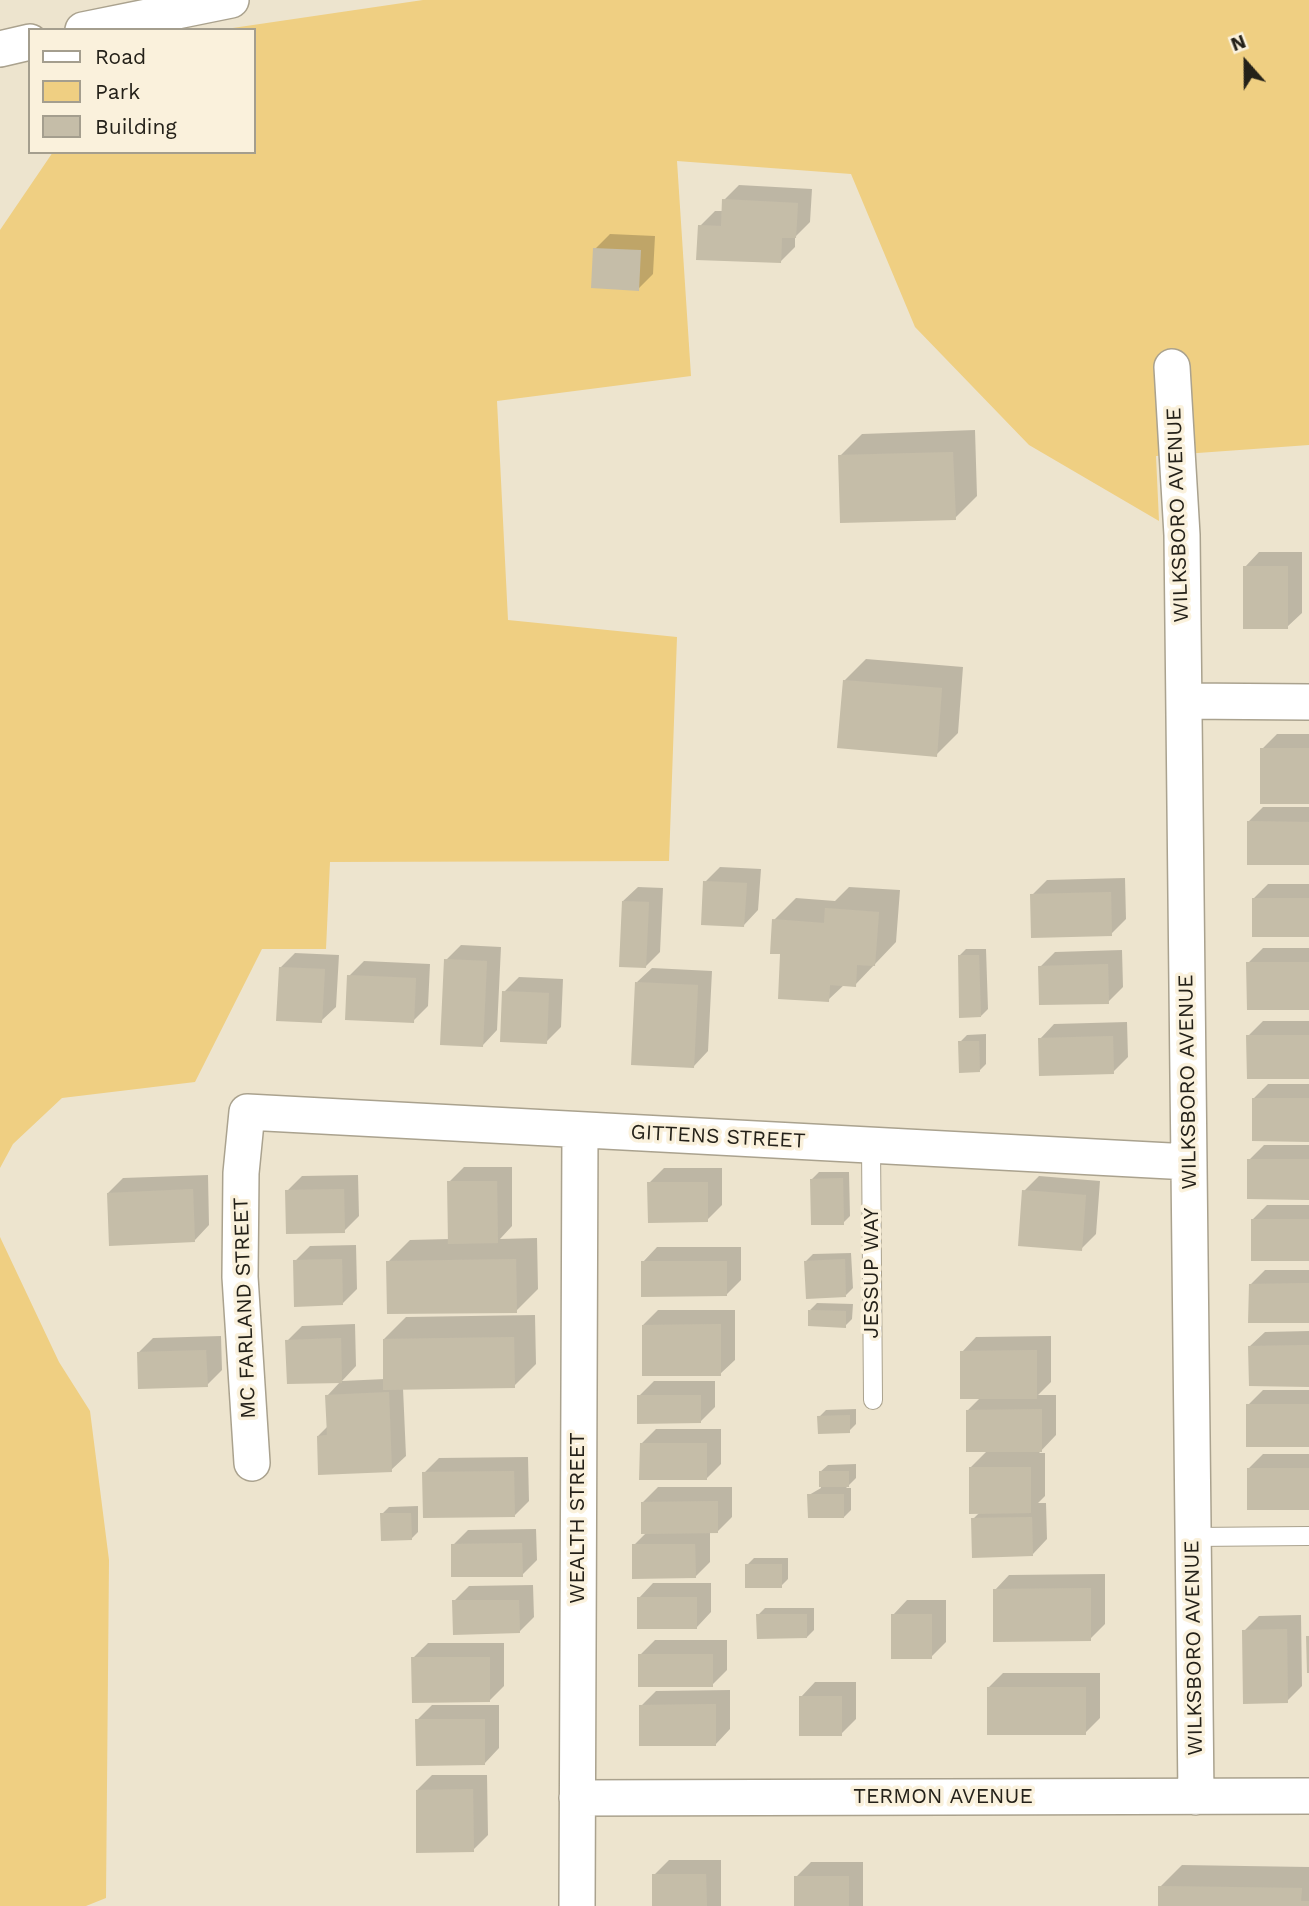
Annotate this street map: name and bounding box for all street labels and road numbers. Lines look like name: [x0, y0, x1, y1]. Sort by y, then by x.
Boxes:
street label: WILKSBORO AVENUE: [1162, 407, 1194, 623]
street label: WILKSBORO AVENUE: [1174, 974, 1202, 1190]
street label: GITTENS STREET: [630, 1120, 806, 1154]
street label: MC FARLAND STREET: [229, 1197, 261, 1419]
street label: JESSUP WAY: [859, 1208, 885, 1338]
street label: WEALTH STREET: [565, 1432, 591, 1604]
street label: WILKSBORO AVENUE: [1180, 1540, 1208, 1756]
street label: TERMON AVENUE: [853, 1784, 1033, 1810]

